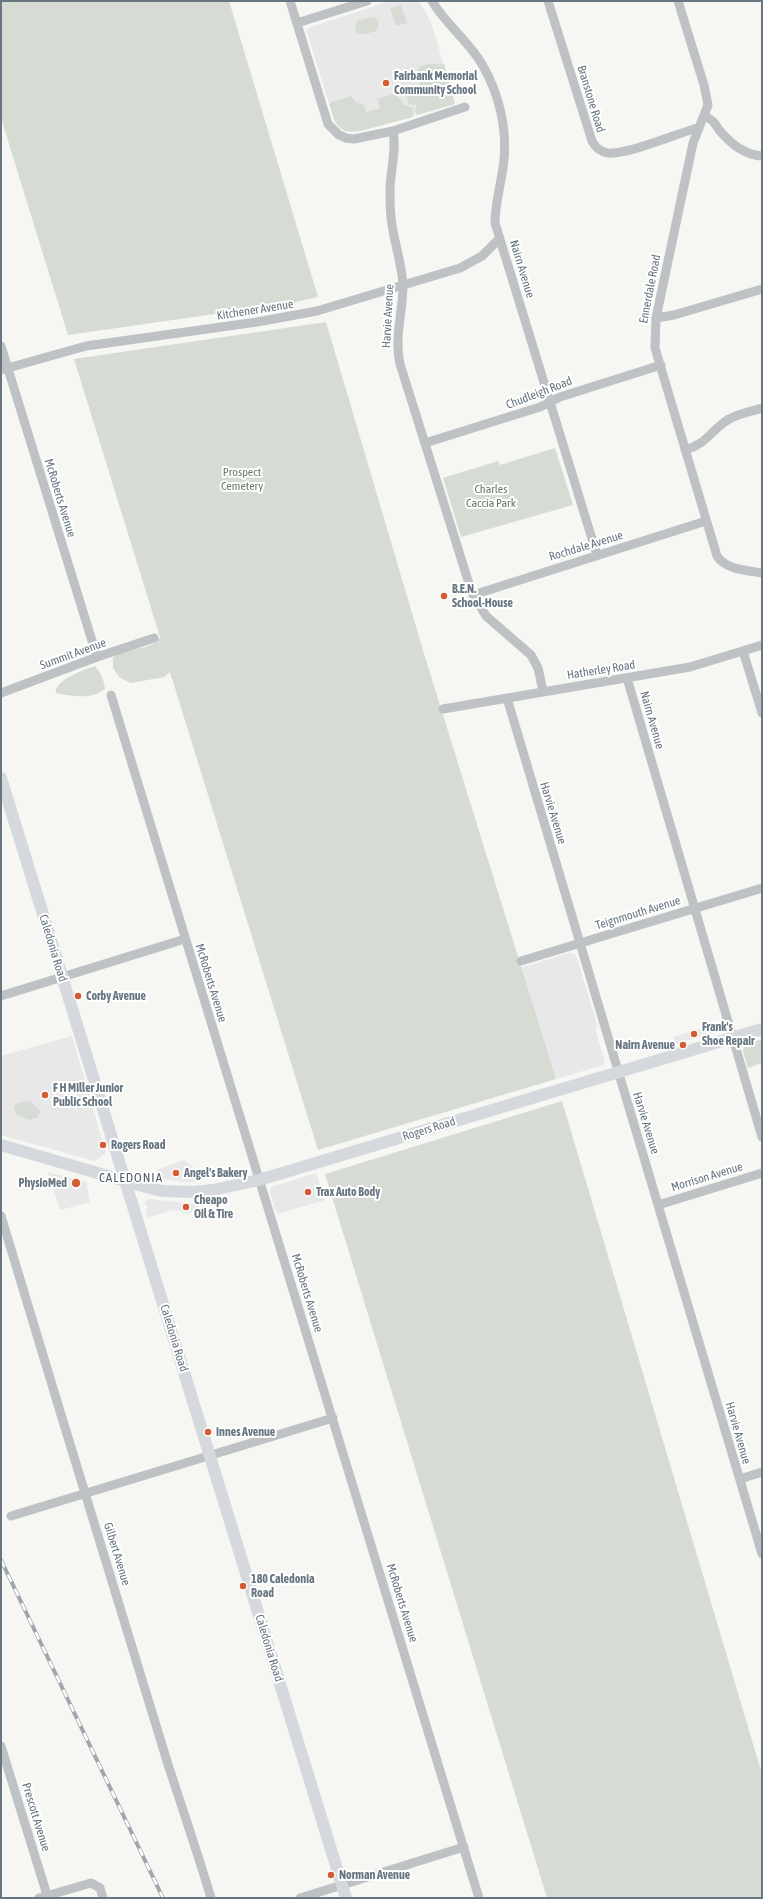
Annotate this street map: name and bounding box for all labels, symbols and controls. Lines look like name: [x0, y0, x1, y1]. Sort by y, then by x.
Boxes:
street label: Branstone Road: [574, 64, 608, 134]
place label: Fairbank Memorial Community School: [394, 69, 477, 97]
marker: Fairbank Memorial Community School: [381, 78, 391, 88]
street label: Nairn Avenue: [506, 238, 538, 300]
street label: Ennerdale Road: [636, 253, 664, 325]
street label: Harvie Avenue: [379, 284, 397, 348]
street label: Kitchener Avenue: [216, 297, 294, 323]
street label: Chudleigh Road: [504, 374, 574, 412]
street label: McRoberts Avenue: [41, 457, 79, 539]
park label: Prospect Cemetery: [221, 465, 263, 493]
park label: Charles Caccia Park: [466, 482, 516, 510]
street label: Rochdale Avenue: [547, 528, 625, 564]
place label: B.E.N. School-House: [452, 582, 513, 610]
marker: B.E.N. School-House: [439, 591, 449, 601]
street label: Summit Avenue: [38, 635, 108, 673]
street label: Hatherley Road: [566, 658, 636, 682]
street label: Nairn Avenue: [637, 689, 667, 751]
street label: Harvie Avenue: [537, 780, 569, 846]
street label: Teignmouth Avenue: [594, 893, 682, 933]
street label: Caledonia Road: [36, 913, 70, 983]
street label: McRoberts Avenue: [192, 942, 230, 1024]
place label: Corby Avenue: [86, 989, 146, 1003]
marker: Corby Avenue: [73, 991, 83, 1001]
place label: Frank's Shoe Repair: [702, 1020, 755, 1048]
marker: Frank's Shoe Repair: [689, 1029, 699, 1039]
place label: Nairn Avenue: [615, 1038, 675, 1052]
marker: Nairn Avenue: [678, 1040, 688, 1050]
place label: F H Miller Junior Public School: [53, 1081, 123, 1109]
marker: F H Miller Junior Public School: [40, 1090, 50, 1100]
street label: Harvie Avenue: [630, 1090, 662, 1156]
street label: Rogers Road: [401, 1114, 457, 1144]
place label: Rogers Road: [111, 1138, 165, 1152]
marker: Rogers Road: [98, 1140, 108, 1150]
street label: Morrison Avenue: [669, 1159, 745, 1195]
place label: Angel's Bakery: [184, 1166, 247, 1180]
marker: Angel's Bakery: [171, 1168, 181, 1178]
district label: CALEDONIA: [99, 1170, 163, 1186]
place label: PhysioMed: [19, 1176, 67, 1190]
marker: PhysioMed: [70, 1177, 82, 1189]
place label: Trax Auto Body: [316, 1185, 380, 1199]
marker: Trax Auto Body: [303, 1187, 313, 1197]
place label: Cheapo Oil & Tire: [194, 1193, 233, 1221]
marker: Cheapo Oil & Tire: [181, 1202, 191, 1212]
street label: McRoberts Avenue: [288, 1252, 326, 1334]
street label: Caledonia Road: [157, 1303, 191, 1373]
street label: Harvie Avenue: [722, 1400, 754, 1466]
place label: Innes Avenue: [216, 1425, 275, 1439]
marker: Innes Avenue: [203, 1427, 213, 1437]
street label: Gilbert Avenue: [101, 1521, 133, 1587]
street label: McRoberts Avenue: [383, 1562, 421, 1644]
place label: 180 Caledonia Road: [251, 1572, 314, 1600]
marker: 180 Caledonia Road: [238, 1581, 248, 1591]
street label: Caledonia Road: [252, 1613, 286, 1683]
street label: Prescott Avenue: [19, 1781, 53, 1853]
place label: Norman Avenue: [339, 1868, 410, 1882]
marker: Norman Avenue: [326, 1870, 336, 1880]

